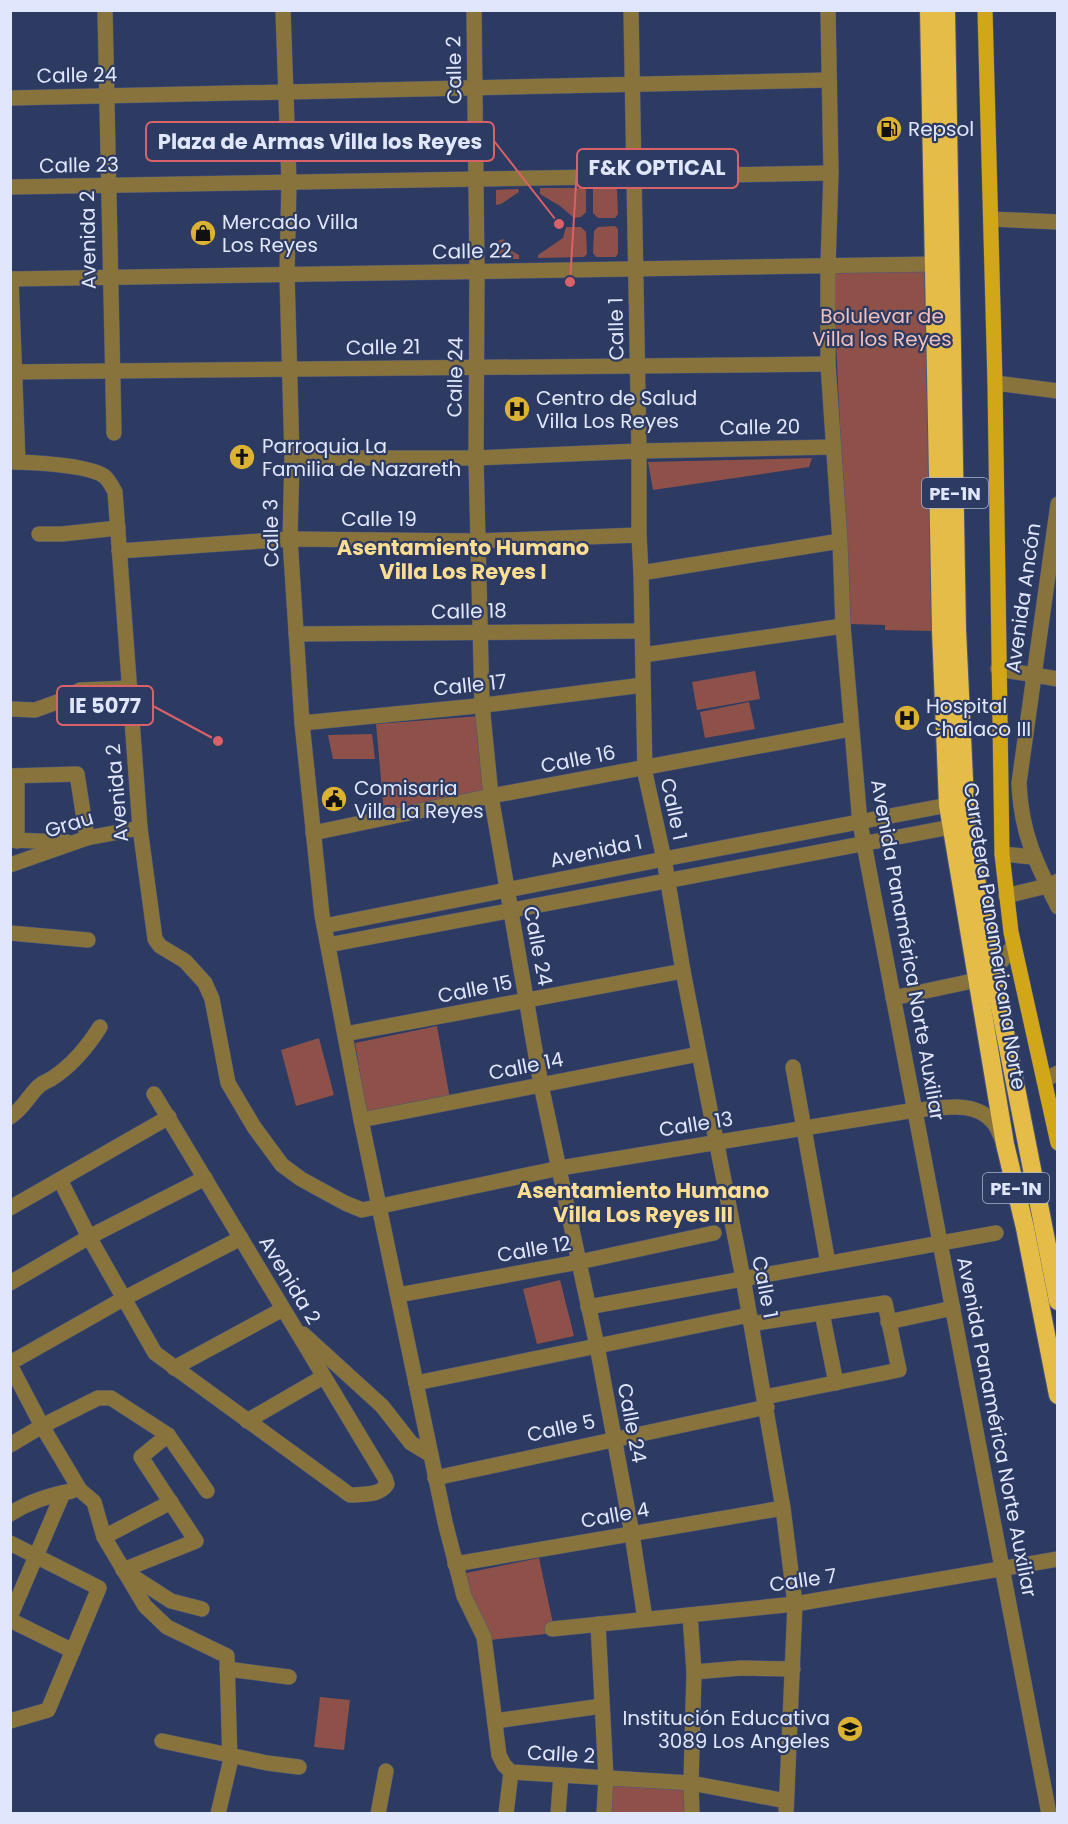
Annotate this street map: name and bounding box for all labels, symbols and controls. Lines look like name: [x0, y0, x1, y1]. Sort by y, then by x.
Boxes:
street label: Calle 2: [439, 36, 469, 104]
street label: Calle 24: [36, 60, 118, 90]
fuel station icon: Repsol: [874, 114, 904, 144]
place label: Repsol: [908, 115, 974, 143]
callout: Plaza de Armas Villa los Reyes: [146, 122, 494, 161]
text: Plaza de Armas Villa los Reyes: [158, 127, 482, 156]
callout: F&K OPTICAL: [577, 149, 738, 188]
street label: Calle 23: [39, 150, 119, 180]
text: F&K OPTICAL: [588, 153, 726, 182]
street label: Avenida 2: [73, 190, 103, 290]
place label: Mercado Villa Los Reyes: [222, 208, 358, 259]
shop icon: Mercado Villa Los Reyes: [188, 218, 218, 248]
street label: Calle 22: [432, 236, 512, 266]
street label: Calle 1: [601, 297, 631, 361]
park label: Bolulevar de Villa los Reyes: [812, 302, 952, 353]
street label: Calle 21: [346, 332, 420, 362]
street label: Calle 24: [440, 336, 470, 418]
place label: Centro de Salud Villa Los Reyes: [536, 384, 697, 435]
hospital icon: Centro de Salud Villa Los Reyes: [502, 394, 532, 424]
street label: Calle 20: [719, 412, 801, 442]
place label: Parroquia La Familia de Nazareth: [262, 432, 461, 483]
church icon: Parroquia La Familia de Nazareth: [227, 442, 257, 472]
road number: PE-1N: [922, 478, 988, 508]
street label: Calle 3: [256, 499, 286, 567]
street label: Calle 19: [341, 505, 417, 533]
street label: Avenida Ancón: [999, 521, 1047, 675]
district label: Asentamiento Humano Villa Los Reyes I: [337, 533, 589, 586]
street label: Calle 18: [431, 596, 507, 626]
street label: Calle 17: [432, 667, 508, 703]
callout: IE 5077: [57, 686, 153, 725]
text: IE 5077: [69, 691, 141, 720]
place label: Hospital Chalaco III: [926, 692, 1031, 743]
hospital icon: Hospital Chalaco III: [892, 703, 922, 733]
street label: Calle 16: [538, 738, 618, 780]
street label: Avenida 2: [99, 743, 135, 843]
place label: Comisaria Villa la Reyes: [354, 774, 484, 825]
street label: Calle 1: [654, 775, 694, 843]
street label: Avenida Panamérica Norte Auxiliar: [864, 777, 952, 1123]
street label: Carretera Panamericana Norte: [957, 781, 1033, 1091]
public building icon: Comisaria Villa la Reyes: [319, 784, 349, 814]
street label: Grau: [41, 803, 97, 845]
street label: Avenida 1: [547, 828, 645, 874]
street label: Calle 24: [517, 904, 559, 988]
street label: Calle 15: [435, 968, 515, 1010]
street label: Calle 14: [486, 1045, 566, 1087]
street label: Calle 13: [657, 1104, 735, 1144]
road number: PE-1N: [983, 1173, 1049, 1203]
district label: Asentamiento Humano Villa Los Reyes III: [517, 1176, 769, 1229]
street label: Calle 12: [495, 1229, 573, 1269]
street label: Avenida 2: [253, 1230, 327, 1330]
street label: Calle 1: [745, 1253, 785, 1321]
street label: Avenida Panamérica Norte Auxiliar: [950, 1255, 1044, 1599]
street label: Calle 24: [611, 1381, 653, 1465]
street label: Calle 5: [524, 1407, 598, 1449]
street label: Calle 4: [579, 1495, 651, 1535]
street label: Calle 7: [768, 1561, 838, 1599]
place label: Institución Educativa 3089 Los Angeles: [622, 1704, 830, 1755]
school or university icon: Institución Educativa 3089 Los Angeles: [835, 1714, 865, 1744]
street label: Calle 2: [526, 1738, 596, 1770]

